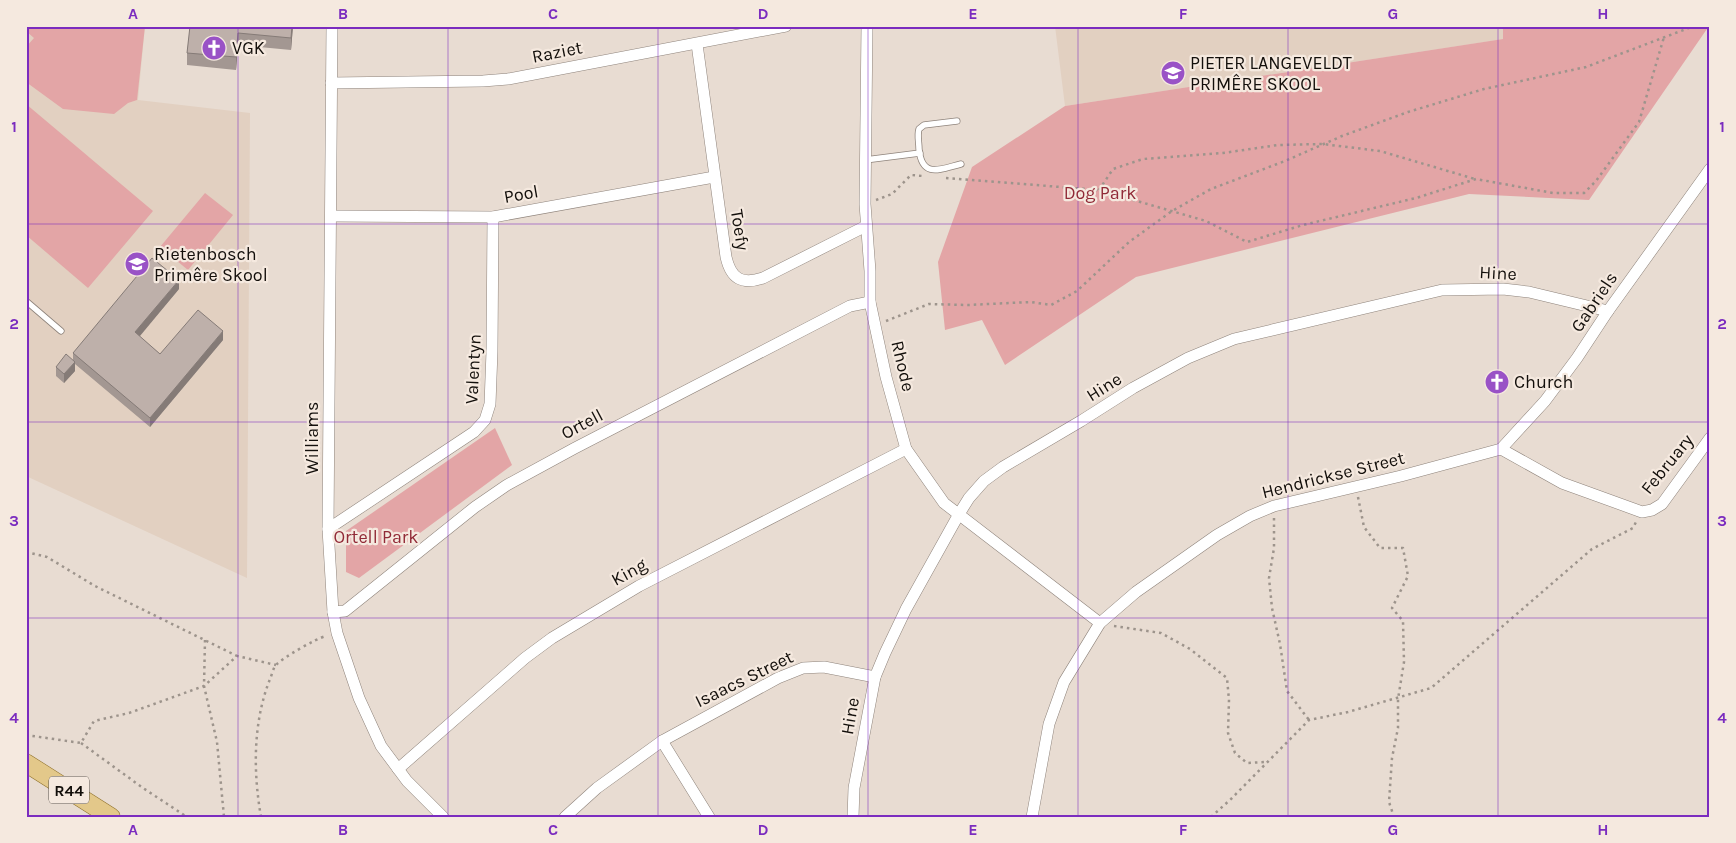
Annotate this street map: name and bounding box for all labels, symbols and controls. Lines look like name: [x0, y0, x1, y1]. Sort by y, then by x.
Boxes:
text: A: [128, 4, 138, 23]
text: B: [338, 4, 348, 23]
text: C: [548, 4, 558, 23]
text: D: [758, 4, 769, 23]
text: E: [968, 4, 978, 23]
text: F: [1179, 4, 1188, 23]
text: G: [1388, 4, 1398, 23]
text: H: [1597, 4, 1609, 23]
church icon: VGK: [201, 35, 227, 61]
street label: Raziet: [530, 36, 584, 68]
place label: VGK: [232, 37, 265, 59]
place label: PIETER LANGEVELDT PRIMÊRE SKOOL: [1190, 52, 1352, 95]
school or university icon: PIETER LANGEVELDT PRIMÊRE SKOOL: [1160, 60, 1186, 86]
text: 1: [11, 117, 17, 136]
text: 1: [1719, 117, 1725, 136]
street label: Pool: [502, 180, 540, 208]
park label: Dog Park: [1064, 182, 1136, 204]
street label: Toefy: [726, 208, 754, 253]
place label: Rietenbosch Primêre Skool: [154, 243, 268, 286]
school or university icon: Rietenbosch Primêre Skool: [124, 251, 150, 277]
street label: Hine: [1479, 261, 1517, 285]
street label: Gabriels: [1566, 268, 1622, 336]
text: 2: [9, 314, 19, 333]
text: 2: [1717, 314, 1727, 333]
street label: Valentyn: [460, 333, 486, 405]
street label: Rhode: [886, 338, 920, 394]
street label: Hine: [1082, 368, 1126, 406]
church icon: Church: [1484, 369, 1510, 395]
place label: Church: [1514, 371, 1573, 393]
street label: Williams: [301, 401, 323, 475]
street label: Ortell: [557, 404, 607, 444]
street label: February: [1636, 429, 1698, 499]
street label: Hendrickse Street: [1259, 447, 1407, 503]
text: 3: [9, 511, 19, 530]
text: 3: [1717, 511, 1727, 530]
park label: Ortell Park: [333, 526, 419, 548]
street label: King: [607, 553, 651, 591]
street label: Isaacs Street: [691, 646, 797, 712]
street label: Hine: [836, 696, 864, 736]
text: 4: [9, 708, 19, 727]
text: 4: [1717, 708, 1727, 727]
road number: R44: [49, 776, 89, 804]
text: A: [128, 820, 138, 839]
text: B: [338, 820, 348, 839]
text: C: [548, 820, 558, 839]
text: D: [758, 820, 769, 839]
text: E: [968, 820, 978, 839]
text: F: [1179, 820, 1188, 839]
text: G: [1388, 820, 1398, 839]
text: H: [1597, 820, 1609, 839]

